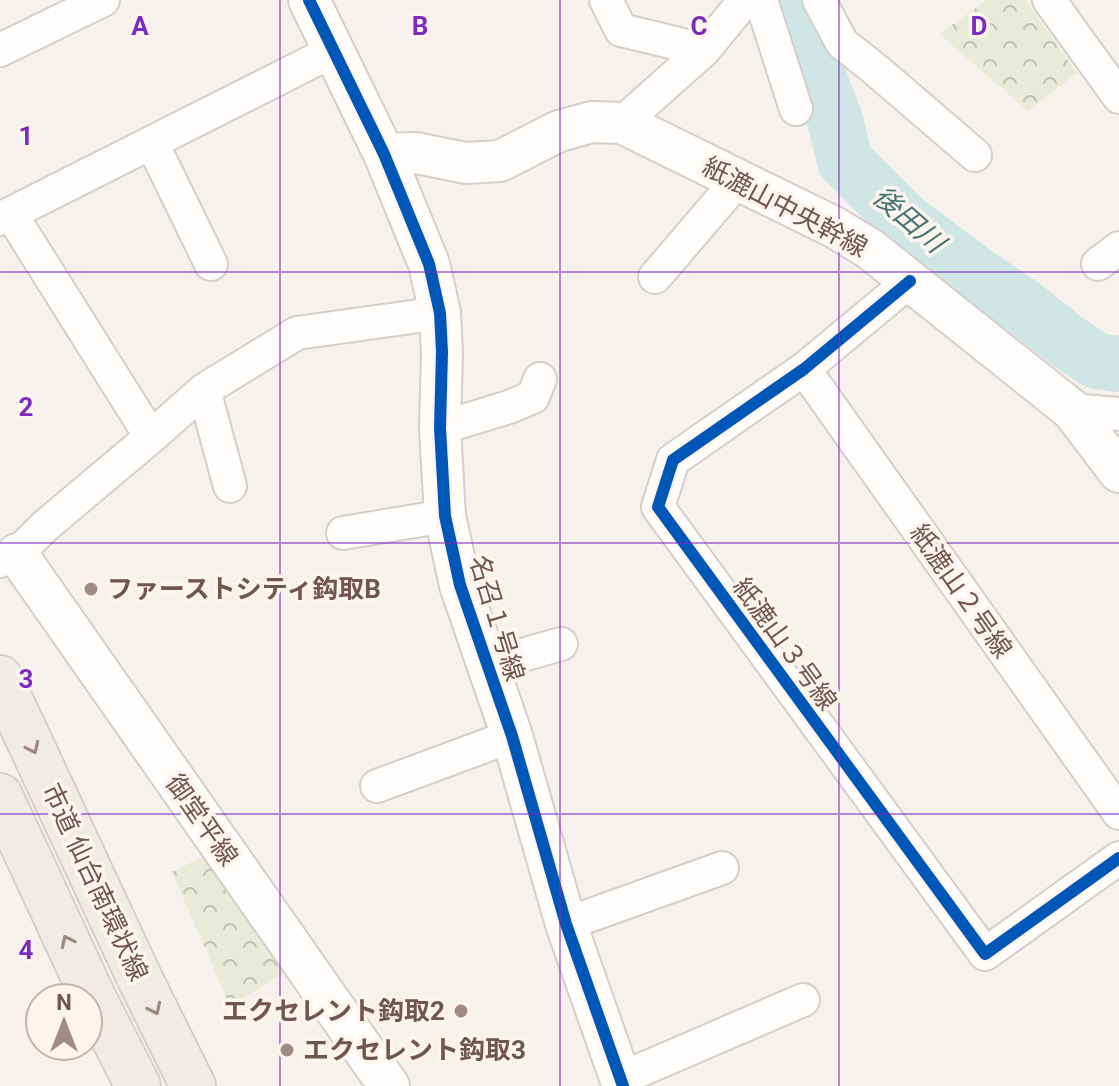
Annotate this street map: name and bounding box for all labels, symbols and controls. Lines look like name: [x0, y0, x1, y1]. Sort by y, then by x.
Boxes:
text: A: [131, 11, 149, 41]
text: B: [412, 11, 428, 41]
text: C: [690, 11, 708, 41]
text: D: [971, 11, 987, 41]
text: 1: [19, 121, 33, 151]
street label: 紙漉山中央幹線: [698, 151, 872, 263]
water label: 後田川: [866, 179, 953, 261]
text: 2: [19, 392, 33, 422]
street label: 紙漉山２号線: [904, 518, 1018, 664]
street label: 名召１号線: [464, 551, 530, 685]
street label: 紙漉山３号線: [727, 572, 843, 716]
place label: ファーストシティ鈎取B: [107, 574, 381, 604]
marker: ファーストシティ鈎取B: [82, 580, 100, 598]
text: 3: [19, 664, 33, 694]
one-way arrow: [23, 740, 39, 755]
street label: 御堂平線: [160, 769, 244, 871]
street label: 市道 仙台南環状線: [36, 778, 154, 986]
one-way arrow: [61, 934, 77, 949]
text: 4: [19, 935, 34, 965]
north arrow: [24, 982, 104, 1062]
text: N: [56, 990, 72, 1015]
place label: エクセレント鈎取2: [222, 996, 445, 1026]
one-way arrow: [145, 1001, 161, 1016]
marker: エクセレント鈎取2: [452, 1002, 470, 1020]
place label: エクセレント鈎取3: [303, 1035, 526, 1065]
marker: エクセレント鈎取3: [278, 1041, 296, 1059]

